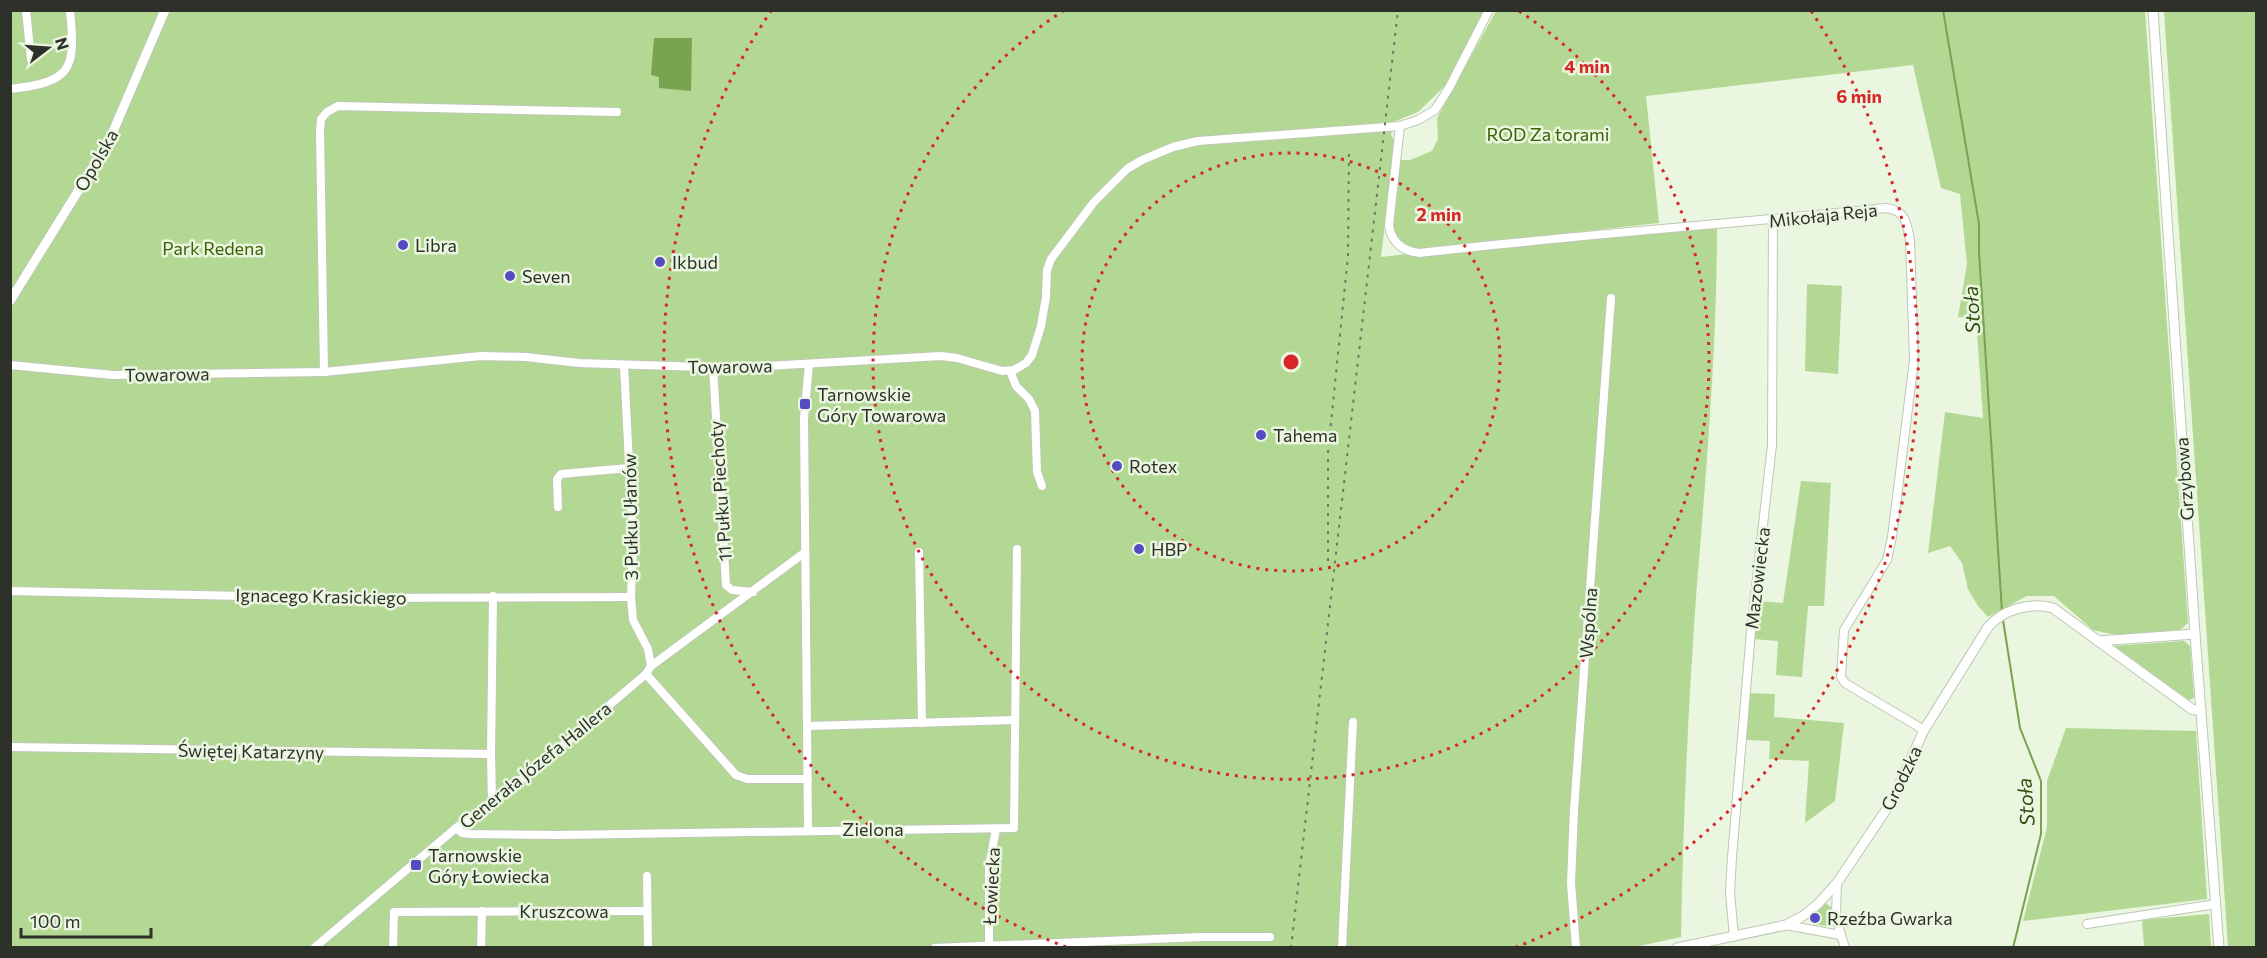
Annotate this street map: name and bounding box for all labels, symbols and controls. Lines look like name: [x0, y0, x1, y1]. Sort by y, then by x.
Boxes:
north arrow: [18, 18, 78, 78]
text: N: [52, 35, 74, 52]
text: 4 min: [1564, 55, 1610, 77]
text: 6 min: [1836, 85, 1882, 107]
park label: ROD Za torami: [1487, 123, 1609, 145]
street label: Opolska: [69, 125, 123, 195]
street label: Mikołaja Reja: [1768, 198, 1878, 232]
text: 2 min: [1417, 203, 1461, 225]
place label: Libra: [415, 234, 457, 256]
park label: Park Redena: [162, 237, 264, 259]
marker: Libra: [396, 238, 410, 252]
place label: Ikbud: [672, 251, 718, 273]
marker: Ikbud: [653, 255, 667, 269]
place label: Seven: [522, 265, 571, 287]
marker: Seven: [503, 269, 517, 283]
water label: Stoła: [1958, 285, 1984, 335]
centre of rings: [1281, 352, 1301, 372]
street label: Towarowa: [687, 354, 773, 378]
street label: Towarowa: [124, 362, 210, 386]
place label: Tarnowskie Góry Towarowa: [817, 383, 946, 426]
marker: Tarnowskie Góry Towarowa: [798, 397, 812, 411]
street label: 11 Pułku Piechoty: [704, 420, 736, 562]
place label: Tahema: [1273, 424, 1337, 446]
marker: Tahema: [1254, 428, 1268, 442]
street label: Grzybowa: [2170, 437, 2198, 521]
street label: 3 Pułku Ułanów: [618, 453, 642, 581]
place label: Rotex: [1129, 455, 1178, 477]
marker: Rotex: [1110, 459, 1124, 473]
street label: Mazowiecka: [1740, 526, 1774, 630]
place label: HBP: [1151, 538, 1187, 560]
marker: HBP: [1132, 542, 1146, 556]
street label: Ignacego Krasickiego: [235, 584, 407, 608]
street label: Wspólna: [1575, 587, 1601, 659]
street label: Generała Józefa Hallera: [455, 697, 615, 833]
street label: Świętej Katarzyny: [178, 739, 324, 763]
street label: Grodzka: [1876, 742, 1926, 814]
water label: Stoła: [2011, 777, 2039, 827]
street label: Zielona: [842, 818, 904, 840]
place label: Tarnowskie Góry Łowiecka: [428, 844, 549, 887]
street label: Łowiecka: [978, 847, 1004, 926]
marker: Tarnowskie Góry Łowiecka: [409, 858, 423, 872]
street label: Kruszcowa: [519, 900, 609, 922]
scale bar: [21, 901, 152, 939]
place label: Rzeźba Gwarka: [1827, 907, 1953, 929]
text: 100 m: [30, 910, 80, 932]
marker: Rzeźba Gwarka: [1808, 911, 1822, 925]

